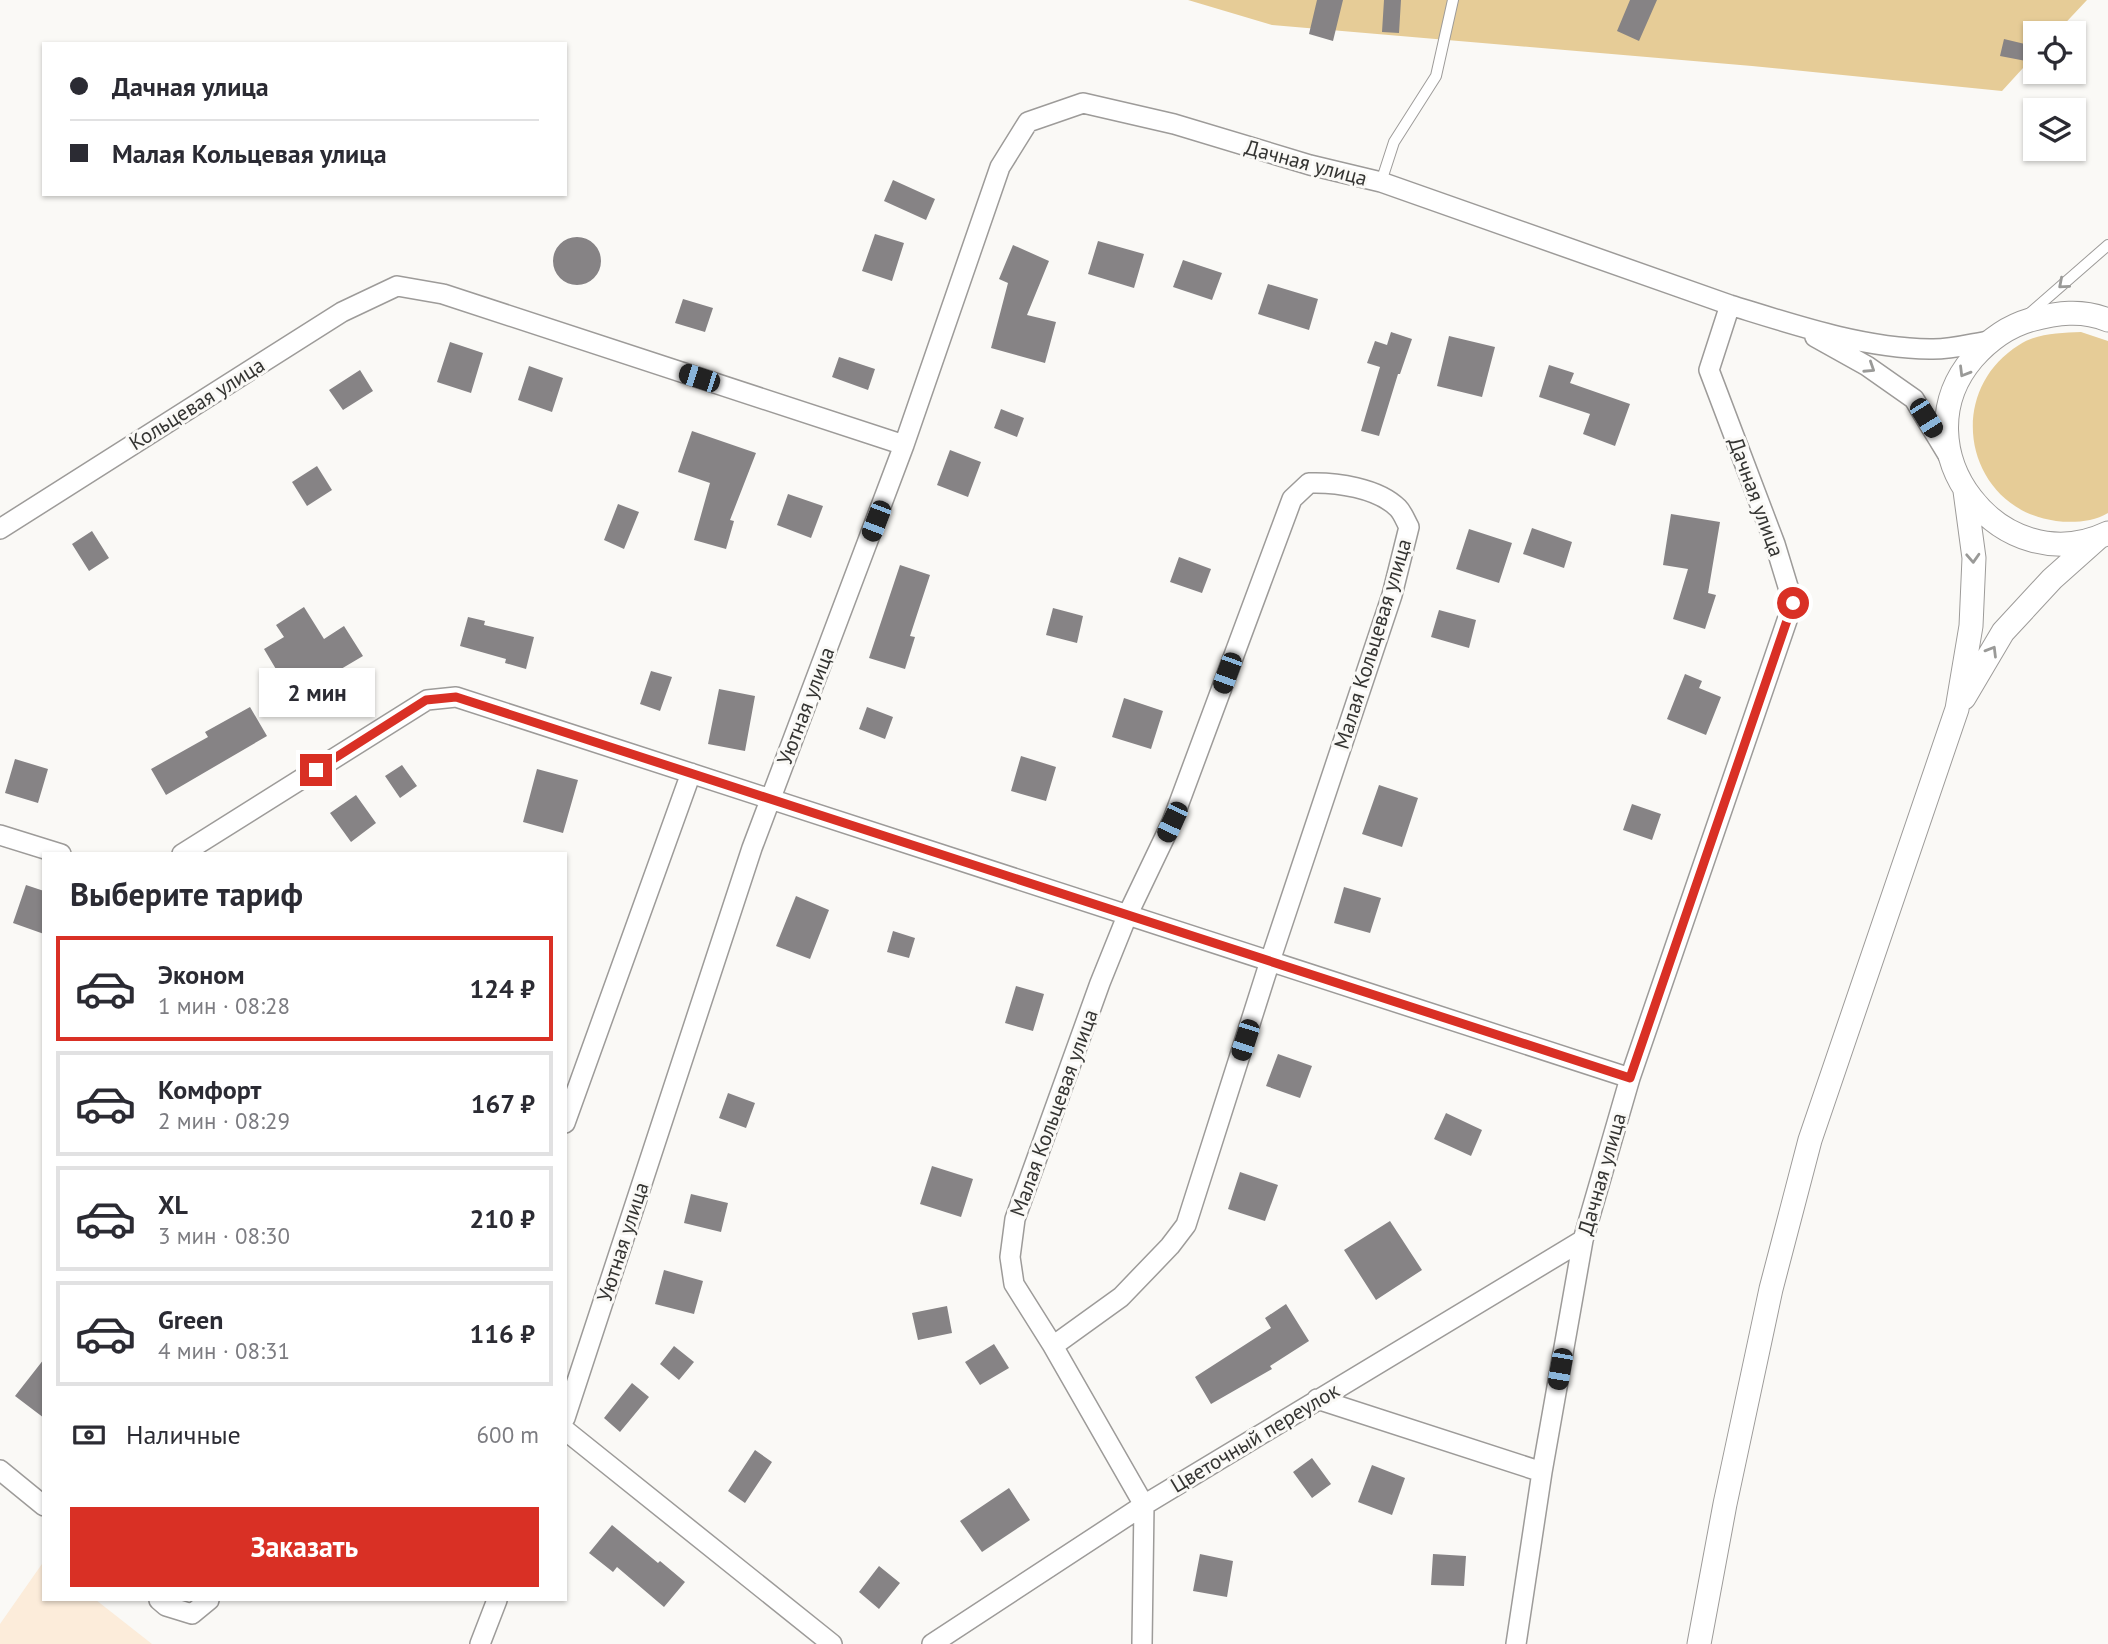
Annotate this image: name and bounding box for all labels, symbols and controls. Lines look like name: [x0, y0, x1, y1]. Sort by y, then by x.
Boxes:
map controls: [2023, 21, 2086, 161]
button: locate: [2023, 21, 2086, 84]
text: Дачная улица: [112, 70, 269, 103]
button: layers: [2023, 98, 2086, 161]
street label: Дачная улица: [1242, 133, 1370, 192]
text: Малая Кольцевая улица: [112, 137, 387, 170]
one-way arrow: [2058, 276, 2071, 288]
street label: Кольцевая улица: [124, 351, 270, 456]
one-way arrow: [1862, 360, 1875, 373]
car: [676, 362, 723, 394]
one-way arrow: [1960, 364, 1973, 377]
car: [1906, 395, 1947, 441]
street label: Дачная улица: [1722, 433, 1791, 560]
car: [859, 498, 894, 544]
street label: Малая Кольцевая улица: [1328, 535, 1417, 752]
one-way arrow: [1965, 553, 1980, 564]
route start: [1777, 587, 1809, 619]
street label: Уютная улица: [771, 643, 840, 769]
one-way arrow: [1983, 645, 1996, 658]
car: [1210, 650, 1245, 696]
callout: 2 мин: [258, 668, 374, 718]
text: 2 мин: [287, 678, 347, 707]
route end: [300, 754, 332, 786]
car: [1154, 799, 1191, 845]
text: Выберите тариф: [70, 873, 303, 915]
icon: car: [74, 957, 137, 1020]
text: Эконом: [158, 958, 245, 991]
text: 124 ₽: [469, 972, 535, 1005]
text: 1 мин · 08:28: [158, 991, 290, 1020]
street label: Малая Кольцевая улица: [1003, 1006, 1104, 1220]
car: [1229, 1017, 1262, 1063]
icon: car: [74, 1072, 137, 1135]
text: Комфорт: [158, 1073, 261, 1106]
text: 167 ₽: [471, 1087, 535, 1120]
text: 2 мин · 08:29: [158, 1106, 290, 1135]
street label: Дачная улица: [1571, 1110, 1632, 1238]
street label: Уютная улица: [590, 1179, 655, 1305]
icon: car: [74, 1187, 137, 1250]
text: XL: [158, 1188, 188, 1221]
text: 210 ₽: [469, 1202, 535, 1235]
text: 3 мин · 08:30: [158, 1221, 290, 1250]
icon: car: [74, 1302, 137, 1365]
text: Green: [158, 1303, 223, 1336]
text: 116 ₽: [469, 1317, 535, 1350]
text: 4 мин · 08:31: [158, 1336, 290, 1365]
car: [1547, 1346, 1574, 1392]
street label: Цветочный переулок: [1165, 1376, 1344, 1499]
icon: cash: [70, 1416, 108, 1454]
text: Наличные: [126, 1418, 241, 1451]
text: 600 m: [477, 1420, 539, 1449]
button: Заказать: [70, 1507, 539, 1587]

